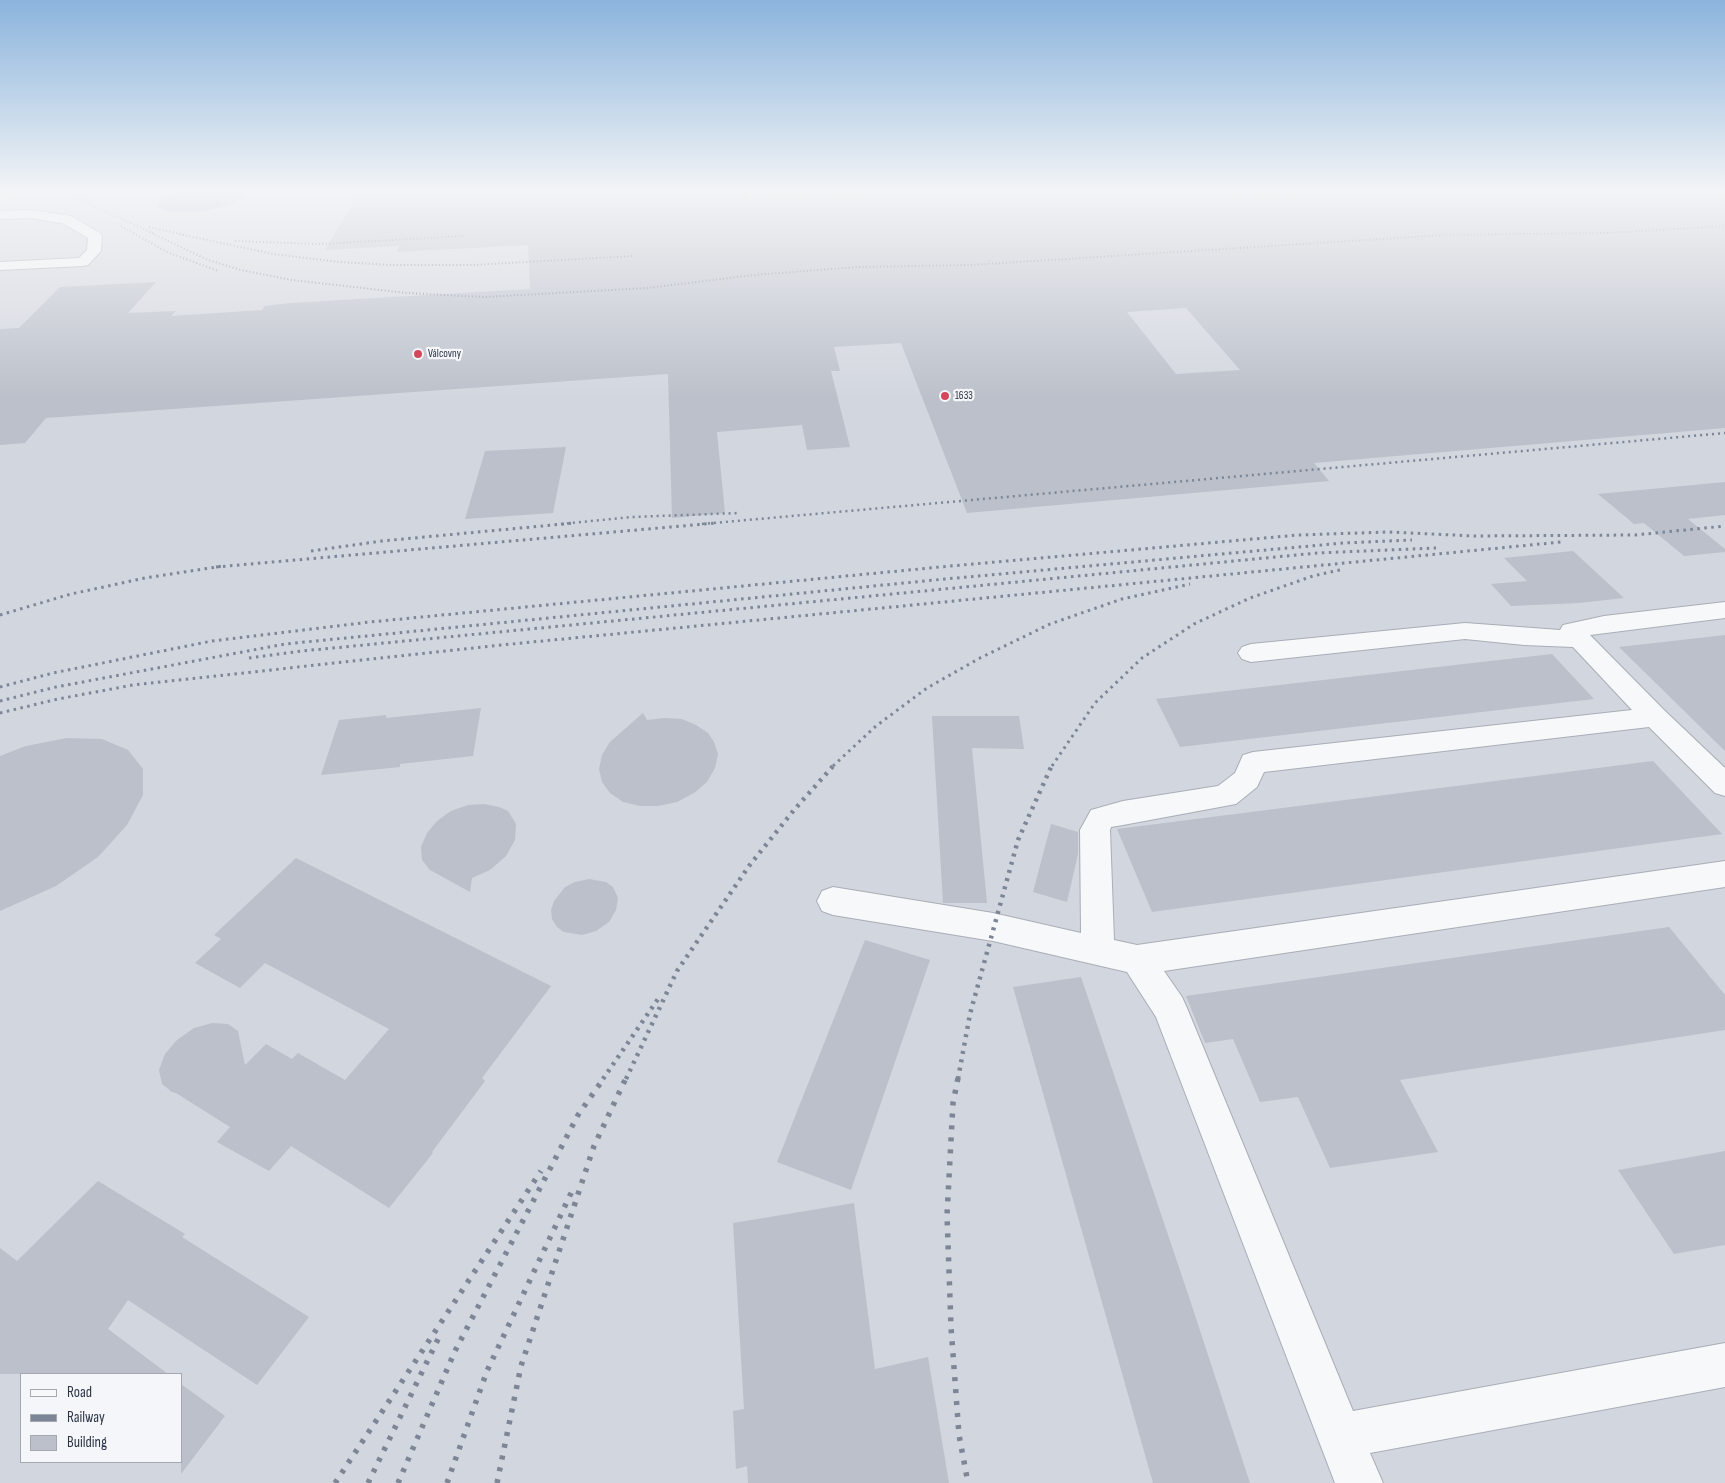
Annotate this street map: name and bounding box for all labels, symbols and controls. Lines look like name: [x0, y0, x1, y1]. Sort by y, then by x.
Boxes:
place label: Válcovny: [428, 347, 461, 361]
marker: Válcovny: [412, 348, 424, 360]
place label: 1633: [955, 389, 973, 403]
marker: 1633: [939, 390, 951, 402]
legend: [20, 1373, 182, 1463]
text: Road: [67, 1383, 92, 1402]
text: Railway: [67, 1408, 105, 1427]
text: Building: [67, 1433, 107, 1452]

